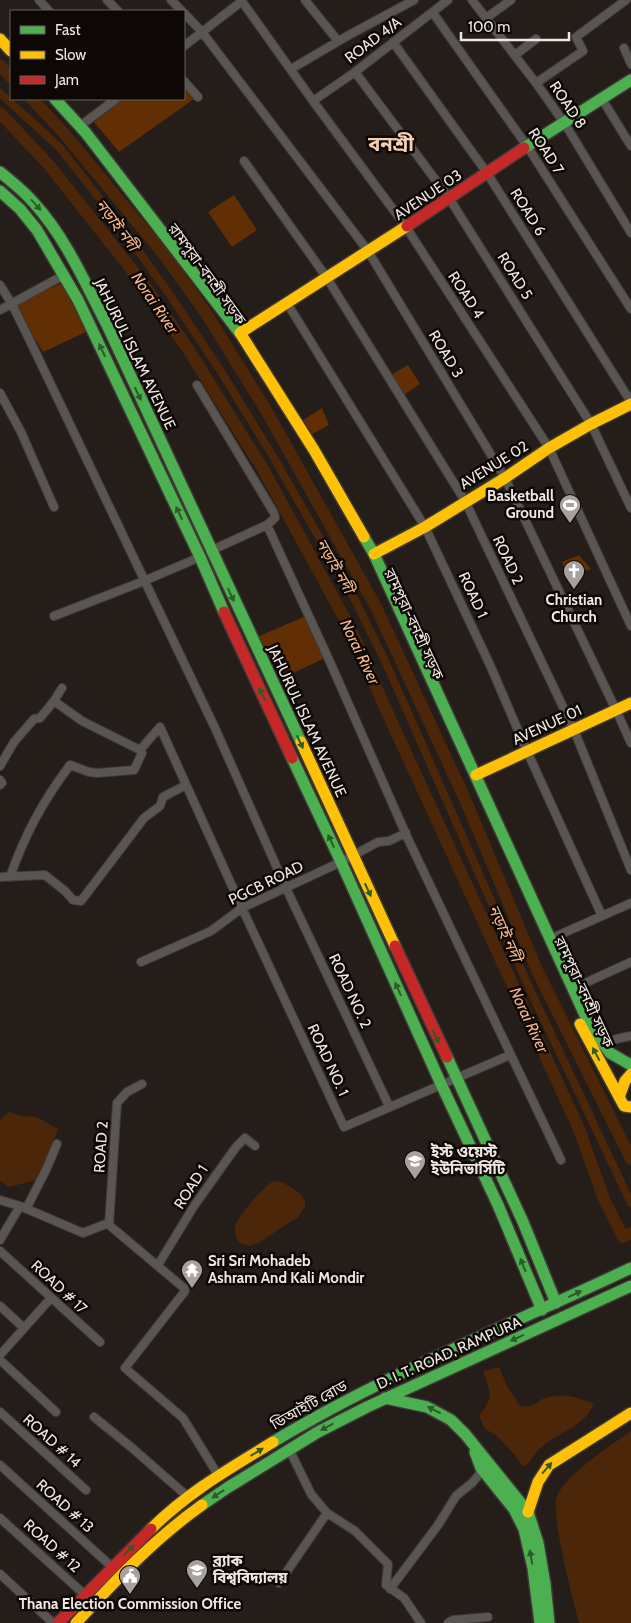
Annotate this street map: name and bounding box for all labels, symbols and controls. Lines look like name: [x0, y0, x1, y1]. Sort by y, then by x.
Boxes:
legend: [10, 10, 185, 100]
scale bar: [461, 10, 568, 42]
street label: ROAD 4/A: [341, 13, 405, 67]
text: 100 m: [468, 18, 510, 36]
text: Fast: [55, 21, 80, 39]
text: Slow: [55, 46, 86, 64]
text: Jam: [54, 71, 79, 89]
street label: ROAD 8: [546, 78, 590, 132]
street label: ROAD 7: [524, 125, 568, 178]
district label: বনশ্রী: [367, 132, 414, 156]
street label: AVENUE 03: [391, 166, 465, 224]
street label: ROAD 6: [506, 185, 550, 239]
water label: নড়াই নদী: [91, 195, 144, 257]
one-way arrow: [30, 198, 42, 210]
street label: রামপুরা-বনশ্রী সড়ক: [164, 219, 250, 329]
street label: ROAD 5: [494, 249, 536, 303]
street label: ROAD 4: [444, 268, 488, 322]
water label: Norai River: [127, 269, 183, 338]
street label: JAHURUL ISLAM AVENUE: [90, 275, 179, 433]
street label: ROAD 3: [425, 327, 467, 381]
one-way arrow: [98, 343, 106, 357]
one-way arrow: [134, 386, 142, 401]
street label: AVENUE 02: [456, 437, 532, 493]
place label: Basketball Ground: [487, 487, 554, 522]
sports icon: Basketball Ground: [558, 493, 582, 524]
one-way arrow: [175, 506, 183, 520]
street label: ROAD 2: [489, 533, 527, 587]
water label: নড়াই নদী: [312, 535, 360, 599]
church icon: Christian Church: [562, 559, 586, 590]
street label: রামপুরা-বনশ্রী সড়ক: [380, 565, 448, 683]
street label: ROAD 1: [455, 569, 491, 621]
one-way arrow: [227, 588, 235, 602]
place label: Christian Church: [546, 591, 602, 626]
water label: Norai River: [336, 616, 384, 689]
street label: JAHURUL ISLAM AVENUE: [263, 641, 350, 800]
one-way arrow: [258, 687, 266, 701]
street label: AVENUE 01: [509, 701, 585, 749]
one-way arrow: [296, 735, 304, 749]
one-way arrow: [327, 834, 335, 848]
street label: PGCB ROAD: [226, 857, 306, 909]
one-way arrow: [364, 883, 372, 897]
water label: নড়াই নদী: [484, 902, 527, 967]
street label: রামপুরা-বনশ্রী সড়ক: [550, 933, 618, 1051]
street label: ROAD NO. 2: [325, 951, 375, 1031]
one-way arrow: [394, 982, 402, 996]
water label: Norai River: [506, 984, 553, 1057]
street label: ROAD NO. 1: [304, 1021, 352, 1099]
one-way arrow: [433, 1030, 441, 1044]
one-way arrow: [592, 1047, 600, 1061]
street label: ROAD 2: [90, 1120, 112, 1173]
place label: ইস্ট ওয়েস্ট ইউনিভার্সিটি: [430, 1143, 506, 1178]
school or university icon: ইস্ট ওয়েস্ট ইউনিভার্সিটি: [403, 1149, 427, 1180]
street label: ROAD 1: [170, 1162, 212, 1212]
place label: Sri Sri Mohadeb Ashram And Kali Mondir: [208, 1252, 364, 1287]
street label: ROAD # 17: [27, 1256, 91, 1318]
one-way arrow: [519, 1257, 527, 1272]
temple icon: Sri Sri Mohadeb Ashram And Kali Mondir: [180, 1258, 204, 1289]
one-way arrow: [568, 1290, 582, 1298]
street label: D. I. T. ROAD, RAMPURA: [374, 1313, 525, 1393]
one-way arrow: [510, 1335, 524, 1343]
street label: ডিআইটি রোড: [267, 1376, 351, 1434]
one-way arrow: [427, 1406, 441, 1414]
street label: ROAD # 14: [19, 1410, 85, 1472]
one-way arrow: [320, 1423, 334, 1431]
one-way arrow: [250, 1447, 263, 1456]
one-way arrow: [541, 1462, 552, 1475]
street label: ROAD # 13: [33, 1476, 97, 1536]
one-way arrow: [211, 1489, 225, 1499]
street label: ROAD # 12: [20, 1516, 84, 1576]
one-way arrow: [123, 1545, 135, 1557]
one-way arrow: [527, 1549, 535, 1565]
place label: ব্র্যাক বিশ্ববিদ্যালয়: [212, 1552, 288, 1587]
school or university icon: ব্র্যাক বিশ্ববিদ্যালয়: [185, 1558, 209, 1589]
public building icon: Thana Election Commission Office: [118, 1564, 142, 1595]
place label: Thana Election Commission Office: [19, 1595, 242, 1613]

